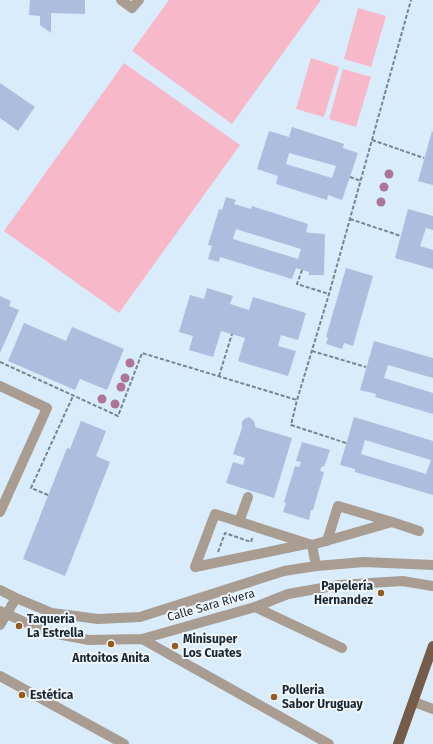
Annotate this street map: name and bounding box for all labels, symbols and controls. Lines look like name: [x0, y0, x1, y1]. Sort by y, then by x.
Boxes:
place label: Papelería Hernandez: [314, 579, 373, 607]
street label: Calle Sara Rivera: [166, 586, 256, 624]
marker: Papelería Hernandez: [376, 588, 386, 598]
place label: Taqueria La Estrella: [27, 612, 84, 640]
marker: Taqueria La Estrella: [14, 621, 24, 631]
place label: Minisuper Los Cuates: [183, 632, 242, 660]
marker: Antoitos Anita: [106, 639, 116, 649]
marker: Minisuper Los Cuates: [170, 641, 180, 651]
place label: Antoitos Anita: [71, 651, 150, 665]
place label: Polleria Sabor Uruguay: [282, 683, 364, 711]
place label: Estética: [30, 688, 74, 702]
marker: Estética: [17, 690, 27, 700]
marker: Polleria Sabor Uruguay: [269, 692, 279, 702]

